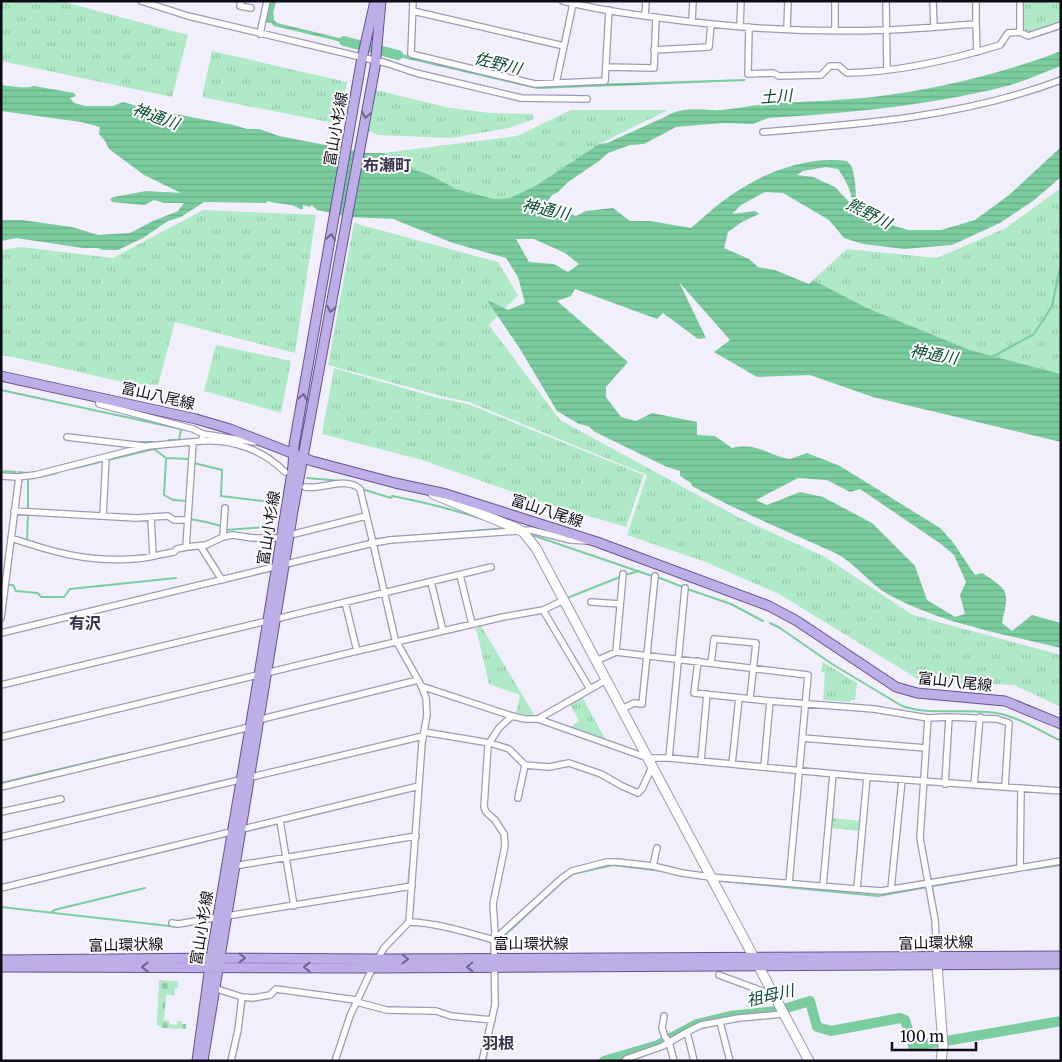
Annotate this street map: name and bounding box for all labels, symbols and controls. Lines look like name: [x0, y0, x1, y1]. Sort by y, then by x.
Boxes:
water label: 佐野川: [472, 47, 526, 79]
water label: 土川: [759, 85, 795, 107]
street label: 富山小杉線: [320, 90, 351, 168]
water label: 神通川: [130, 98, 184, 134]
one-way arrow: [361, 110, 372, 119]
district label: 布瀬町: [363, 155, 411, 175]
water label: 熊野川: [843, 193, 897, 234]
water label: 神通川: [520, 194, 574, 224]
one-way arrow: [325, 232, 335, 241]
one-way arrow: [326, 305, 336, 313]
water label: 神通川: [909, 340, 961, 368]
street label: 富山八尾線: [119, 378, 197, 413]
one-way arrow: [297, 392, 307, 401]
street label: 富山小杉線: [253, 489, 284, 566]
street label: 富山八尾線: [509, 490, 586, 531]
district label: 有沢: [69, 613, 101, 633]
street label: 富山八尾線: [917, 668, 993, 695]
street label: 富山小杉線: [186, 889, 217, 966]
street label: 富山環状線: [898, 932, 974, 953]
street label: 富山環状線: [88, 934, 164, 955]
street label: 富山環状線: [493, 934, 569, 953]
one-way arrow: [239, 953, 247, 963]
one-way arrow: [402, 954, 409, 964]
one-way arrow: [140, 962, 148, 972]
one-way arrow: [303, 962, 310, 972]
one-way arrow: [465, 962, 473, 972]
water label: 祖母川: [744, 979, 798, 1010]
scale bar: [892, 1020, 976, 1052]
text: 100 m: [900, 1027, 944, 1046]
district label: 羽根: [482, 1033, 514, 1053]

